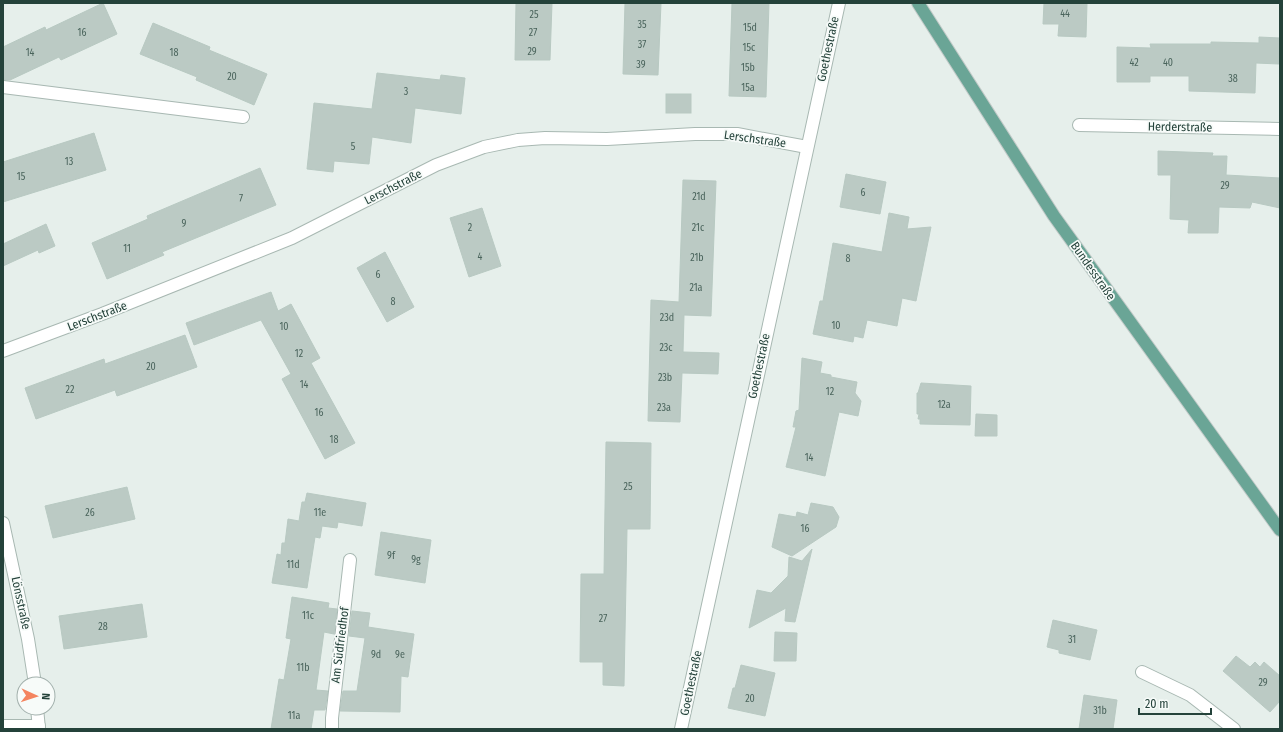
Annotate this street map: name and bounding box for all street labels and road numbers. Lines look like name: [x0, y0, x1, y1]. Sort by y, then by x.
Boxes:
street label: Goethestraße: [814, 15, 842, 83]
street label: Herderstraße: [1148, 119, 1212, 135]
street label: Lerschstraße: [723, 128, 787, 150]
street label: Lerschstraße: [362, 167, 424, 207]
street label: Bundesstraße: [1068, 239, 1118, 303]
street label: Lerschstraße: [65, 298, 129, 334]
street label: Goethestraße: [745, 332, 773, 400]
street label: Lönsstraße: [9, 575, 33, 631]
street label: Am Südfriedhof: [328, 605, 352, 684]
street label: Goethestraße: [677, 649, 705, 717]

